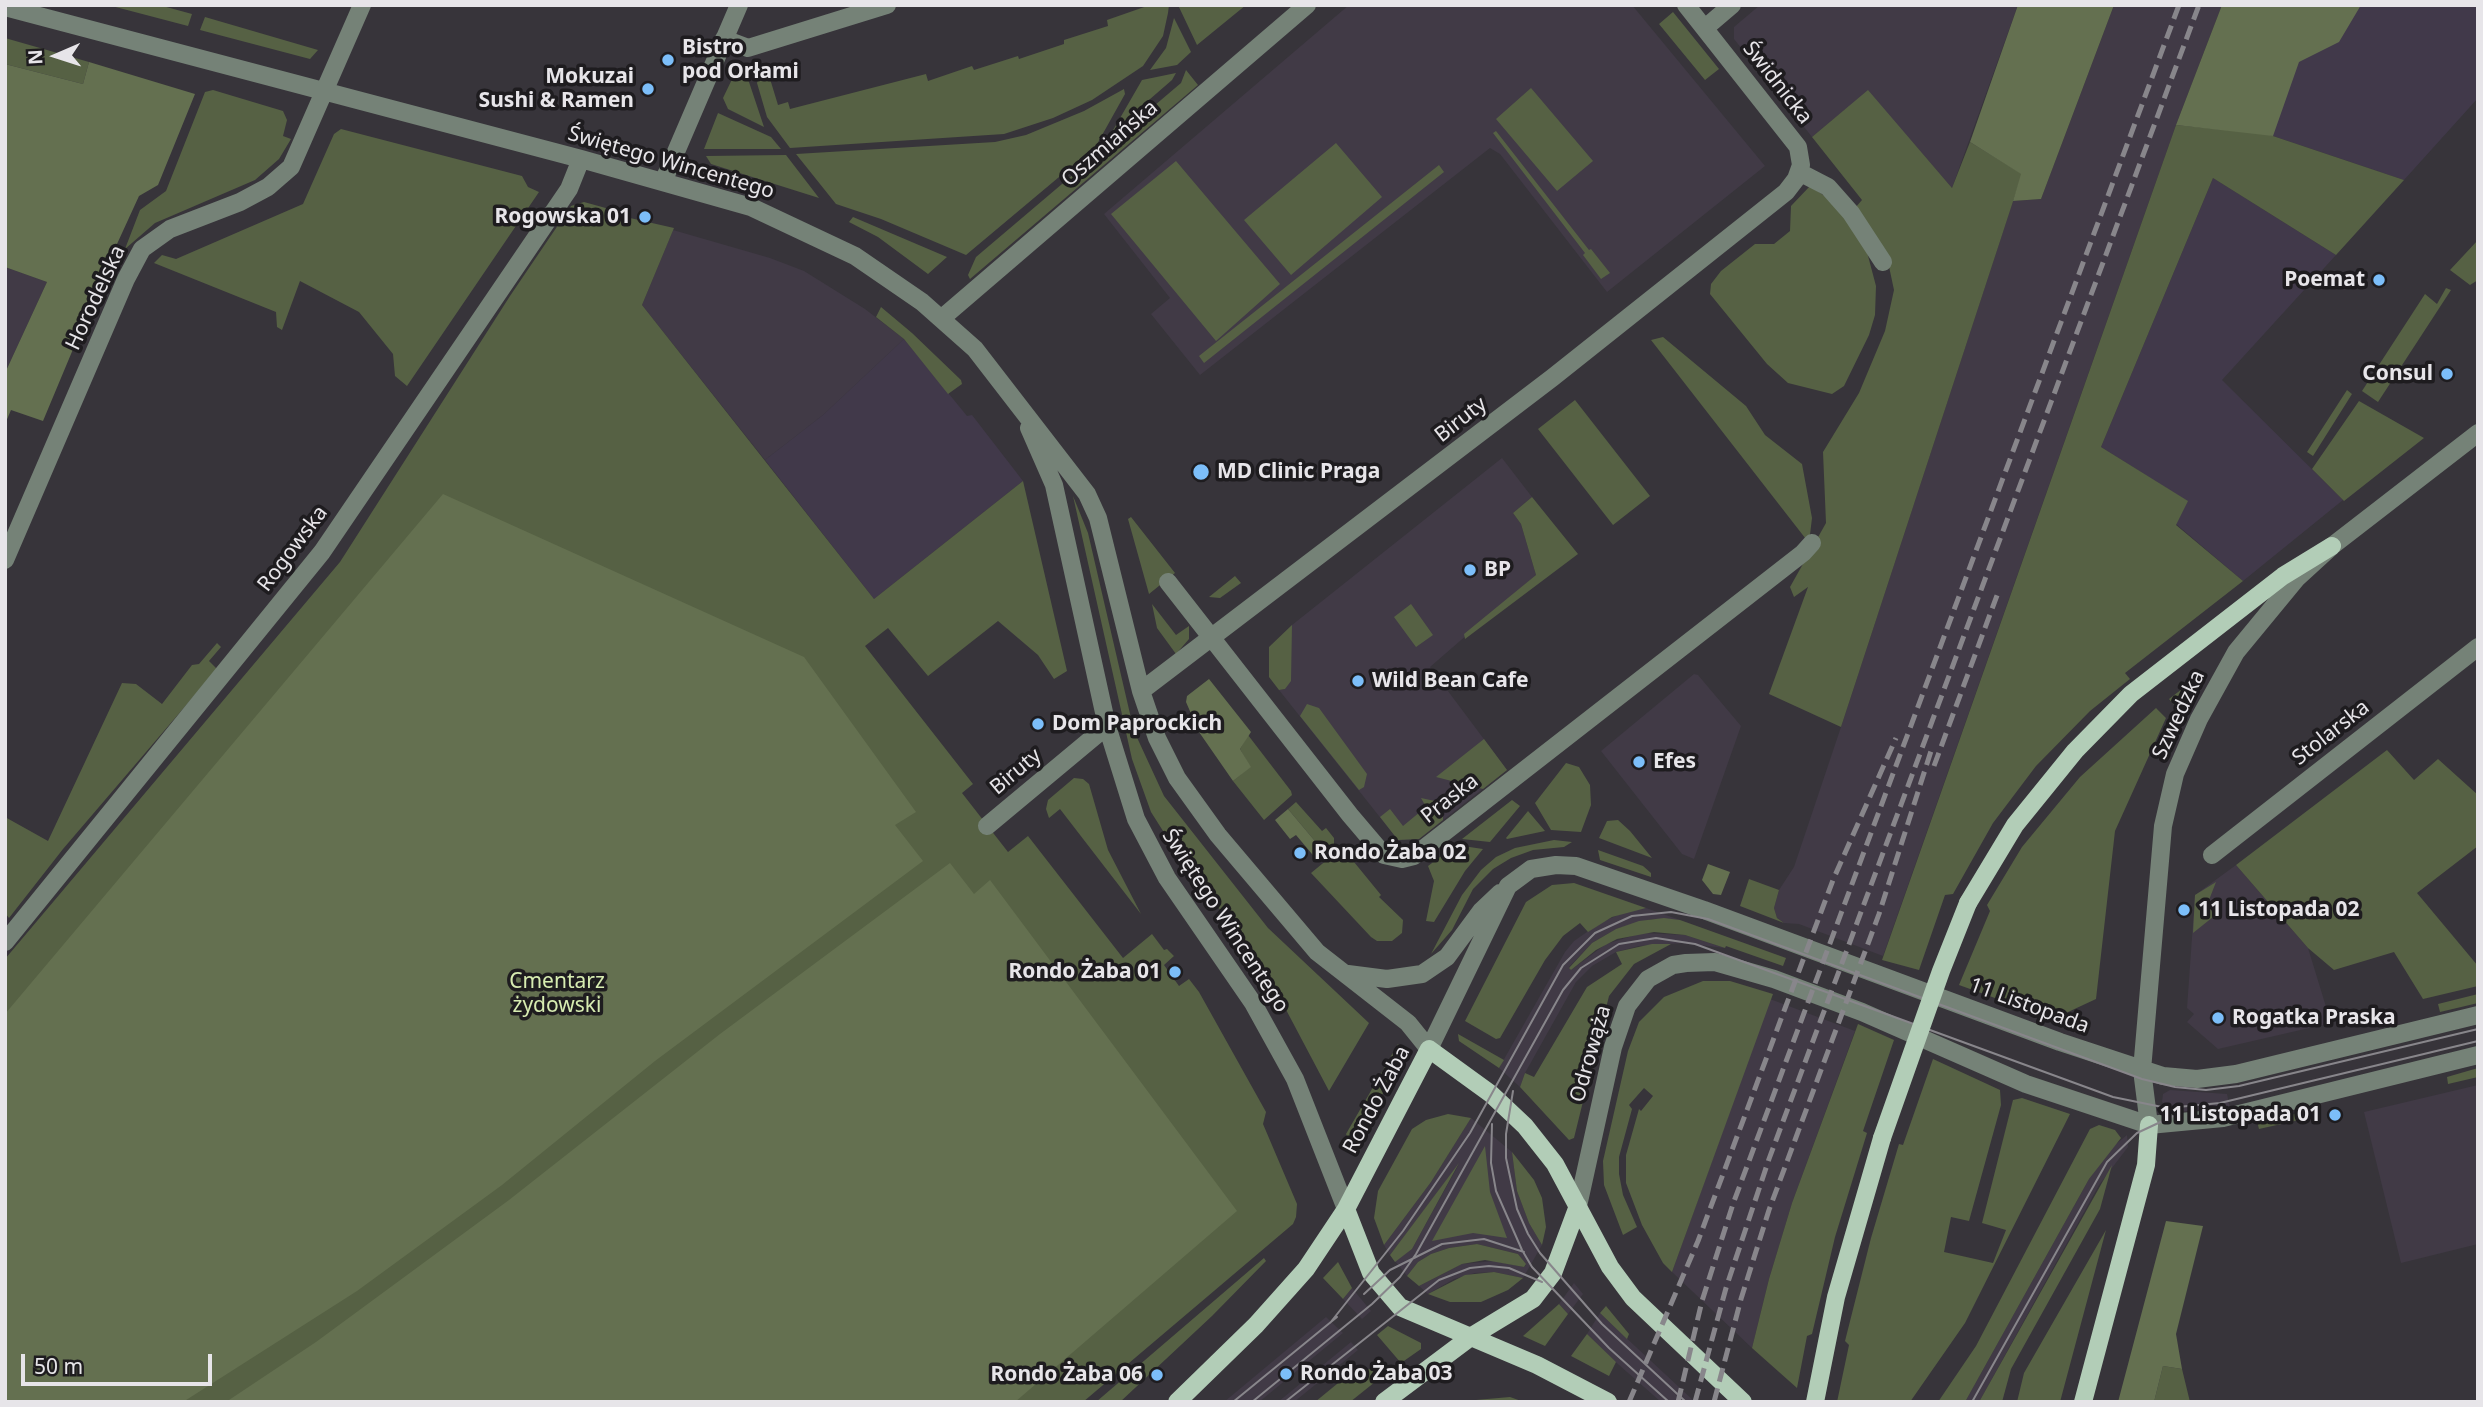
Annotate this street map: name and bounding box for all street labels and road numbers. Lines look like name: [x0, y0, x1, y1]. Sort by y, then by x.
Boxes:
street label: Świdnicka: [1737, 37, 1817, 129]
street label: Oszmiańska: [1057, 95, 1163, 193]
street label: Świętego Wincentego: [565, 121, 777, 205]
street label: Horodelska: [61, 242, 131, 354]
street label: Biruty: [1430, 392, 1492, 448]
street label: Rogowska: [253, 501, 333, 597]
street label: Szwedzka: [2147, 666, 2211, 764]
street label: Stolarska: [2287, 695, 2375, 771]
street label: Biruty: [985, 743, 1047, 801]
street label: Praska: [1416, 769, 1484, 829]
street label: Świętego Wincentego: [1156, 825, 1294, 1017]
street label: 11 Listopada: [1966, 973, 2092, 1039]
street label: Odrowąża: [1565, 1003, 1617, 1105]
street label: Rondo Żaba: [1338, 1042, 1416, 1158]

